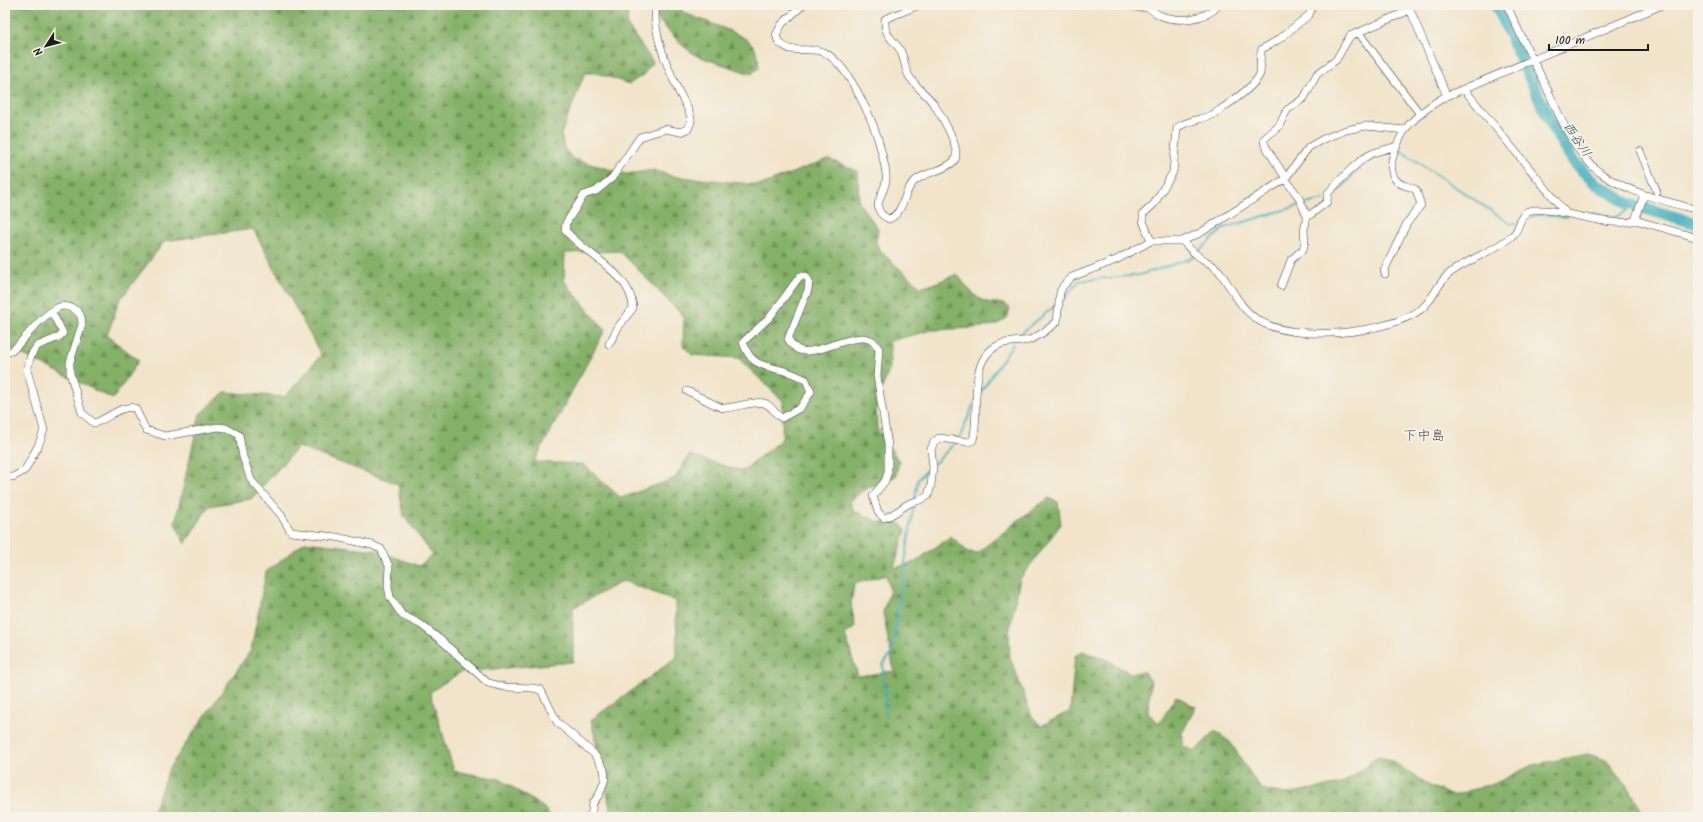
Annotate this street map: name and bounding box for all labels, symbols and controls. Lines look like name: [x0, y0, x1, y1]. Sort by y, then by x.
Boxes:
north arrow: [26, 26, 66, 66]
scale bar: [1549, 26, 1648, 52]
text: 100 m: [1555, 31, 1586, 50]
text: N: [29, 43, 48, 59]
water label: 西谷川: [1557, 118, 1596, 162]
district label: 下中島: [1403, 425, 1445, 447]

